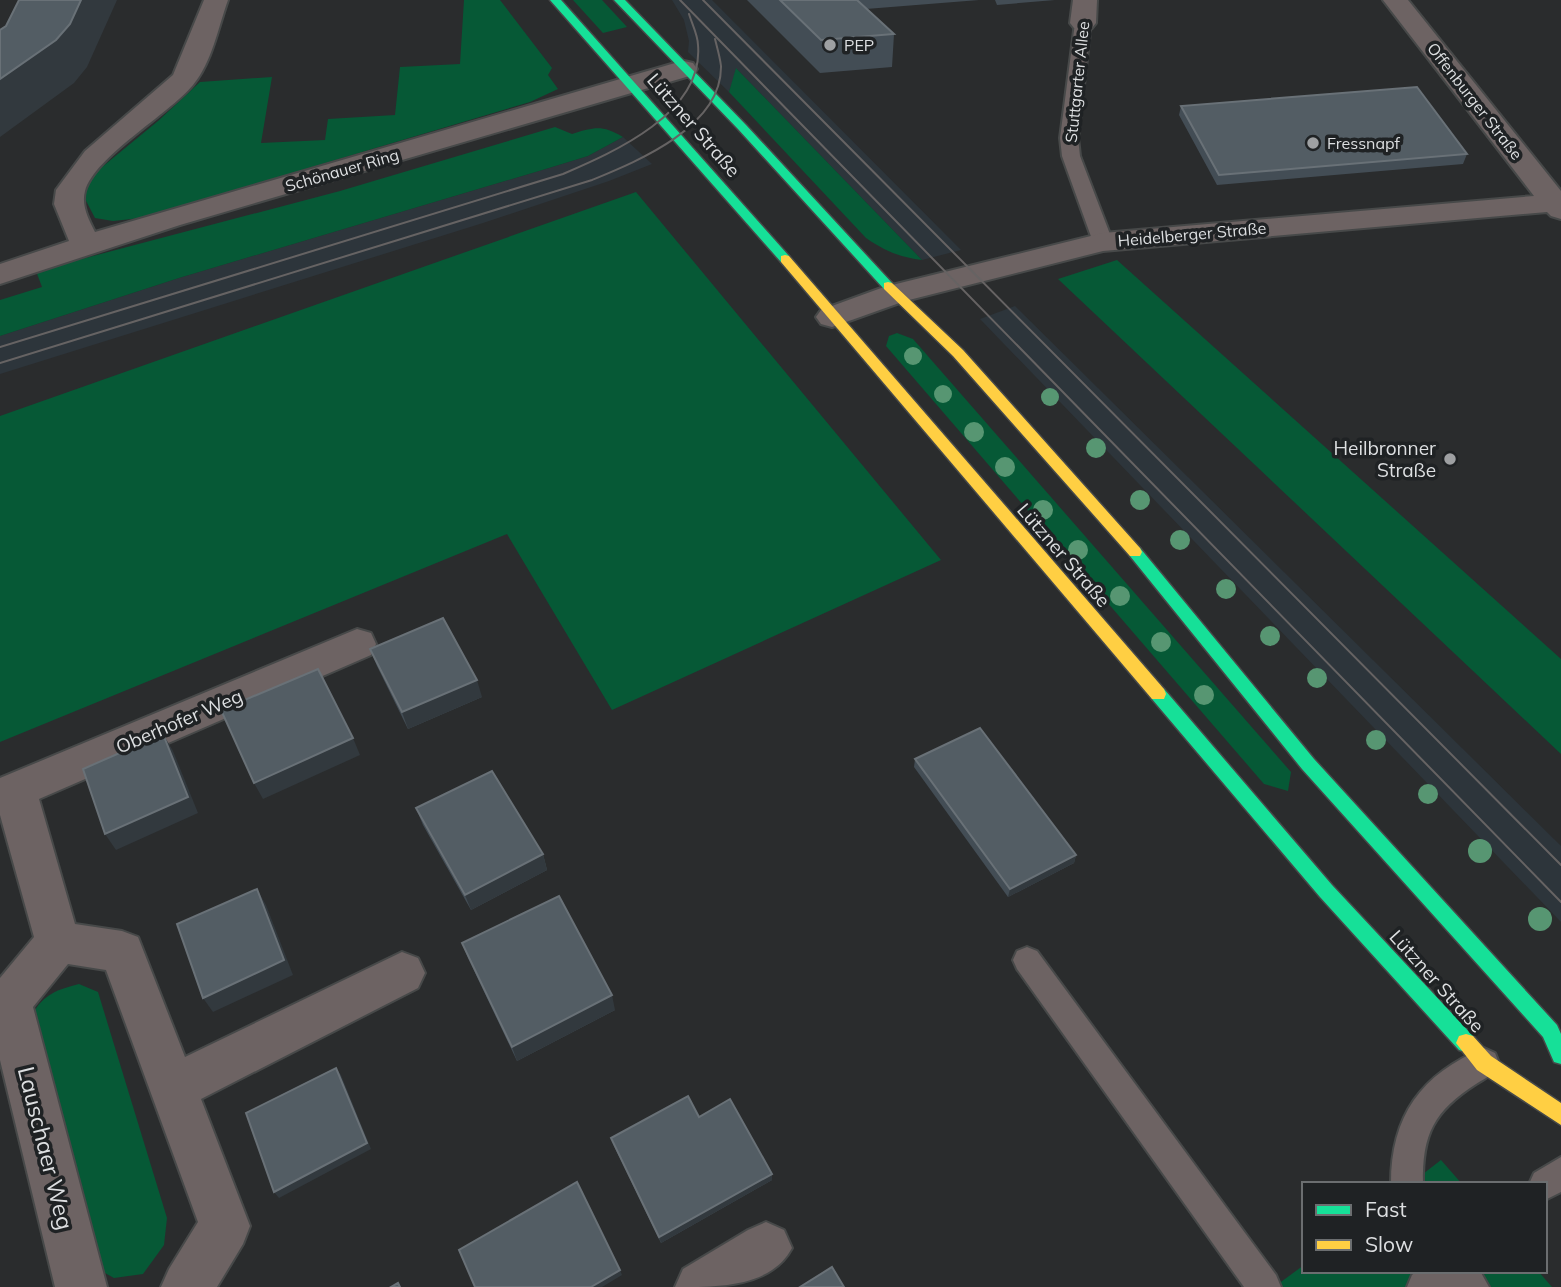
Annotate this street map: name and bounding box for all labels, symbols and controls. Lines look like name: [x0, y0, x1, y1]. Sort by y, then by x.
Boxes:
street label: Stuttgarter Allee: [1061, 20, 1093, 144]
place label: PEP: [844, 35, 874, 55]
marker: PEP: [822, 37, 838, 53]
street label: Offenburger Straße: [1423, 38, 1527, 164]
street label: Lützner Straße: [642, 68, 746, 182]
place label: Fressnapf: [1327, 133, 1401, 153]
marker: Fressnapf: [1305, 135, 1321, 151]
street label: Schönauer Ring: [283, 144, 401, 196]
street label: Heidelberger Straße: [1117, 218, 1267, 250]
place label: Heilbronner Straße: [1334, 436, 1436, 482]
marker: Heilbronner Straße: [1442, 451, 1458, 467]
street label: Lützner Straße: [1012, 498, 1116, 612]
street label: Oberhofer Weg: [112, 684, 246, 758]
street label: Lützner Straße: [1385, 925, 1489, 1037]
street label: Lauschaer Weg: [12, 1063, 80, 1233]
legend: [1302, 1182, 1547, 1273]
text: Fast: [1365, 1196, 1407, 1222]
text: Slow: [1365, 1231, 1413, 1257]

